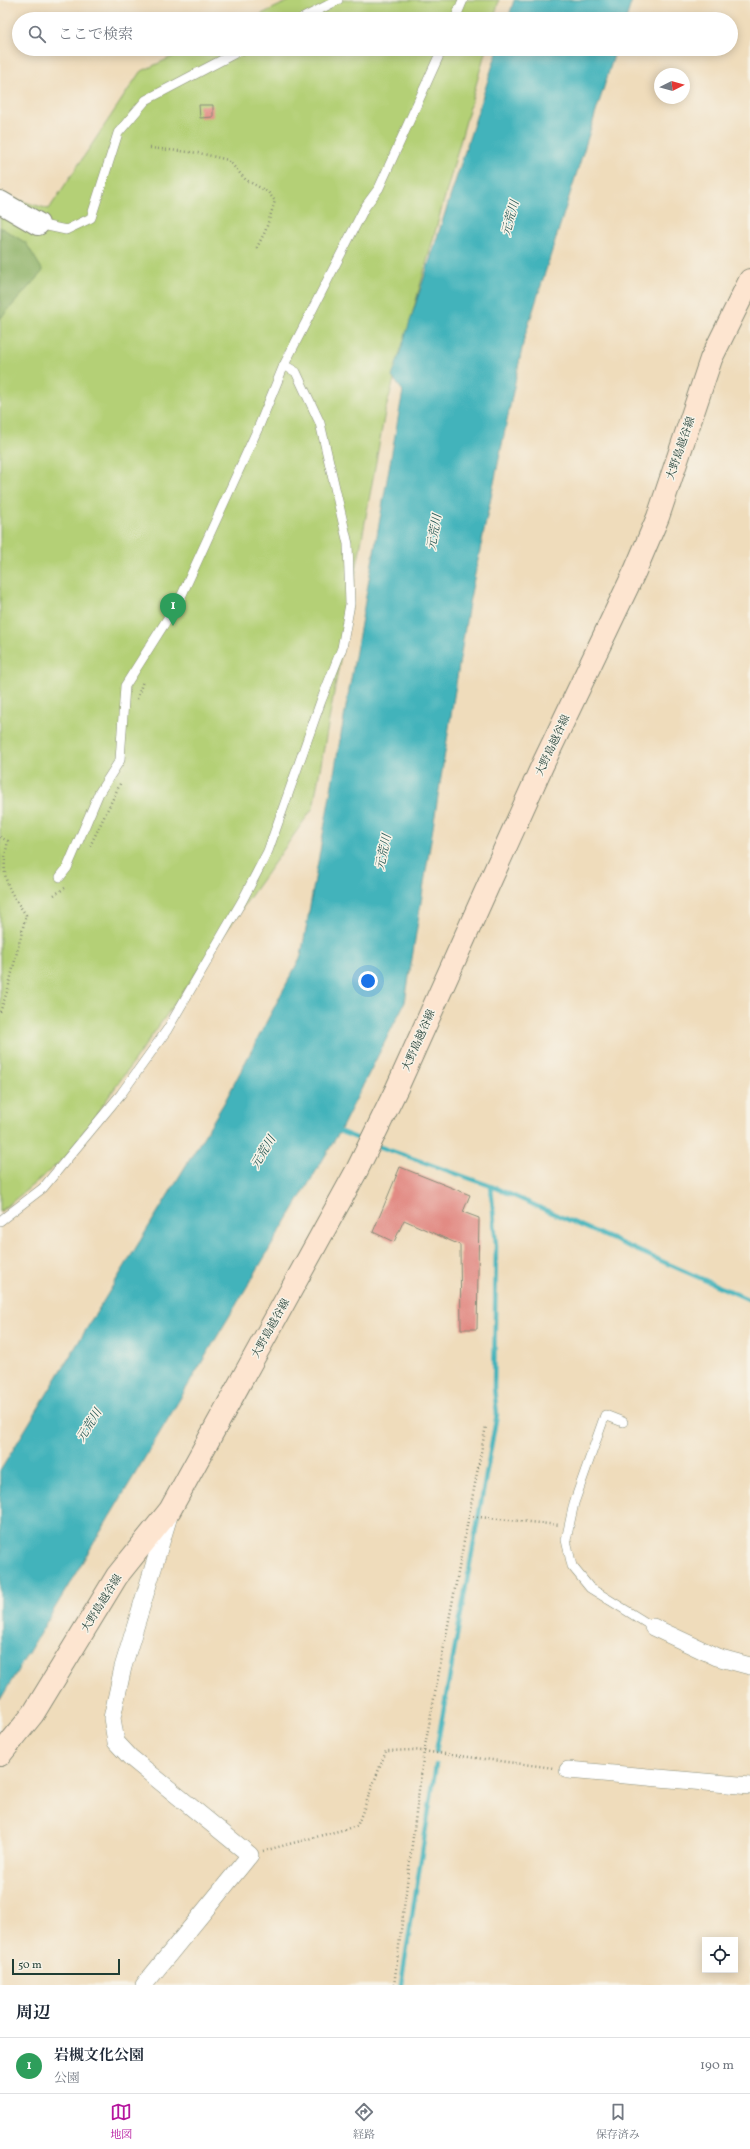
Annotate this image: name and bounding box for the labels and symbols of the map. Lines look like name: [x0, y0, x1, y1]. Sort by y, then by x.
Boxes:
north arrow: [654, 68, 690, 104]
water label: 元荒川: [499, 197, 524, 238]
street label: 大野島越谷線: [664, 415, 699, 482]
water label: 元荒川: [424, 511, 446, 551]
pin: 1: [160, 593, 186, 626]
street label: 大野島越谷線: [533, 713, 574, 779]
water label: 元荒川: [372, 831, 396, 871]
your location: [358, 971, 378, 991]
street label: 大野島越谷線: [399, 1007, 440, 1074]
water label: 元荒川: [248, 1131, 281, 1172]
street label: 大野島越谷線: [249, 1296, 294, 1361]
water label: 元荒川: [74, 1404, 107, 1445]
street label: 大野島越谷線: [78, 1572, 126, 1636]
scale bar: [12, 1957, 120, 1976]

